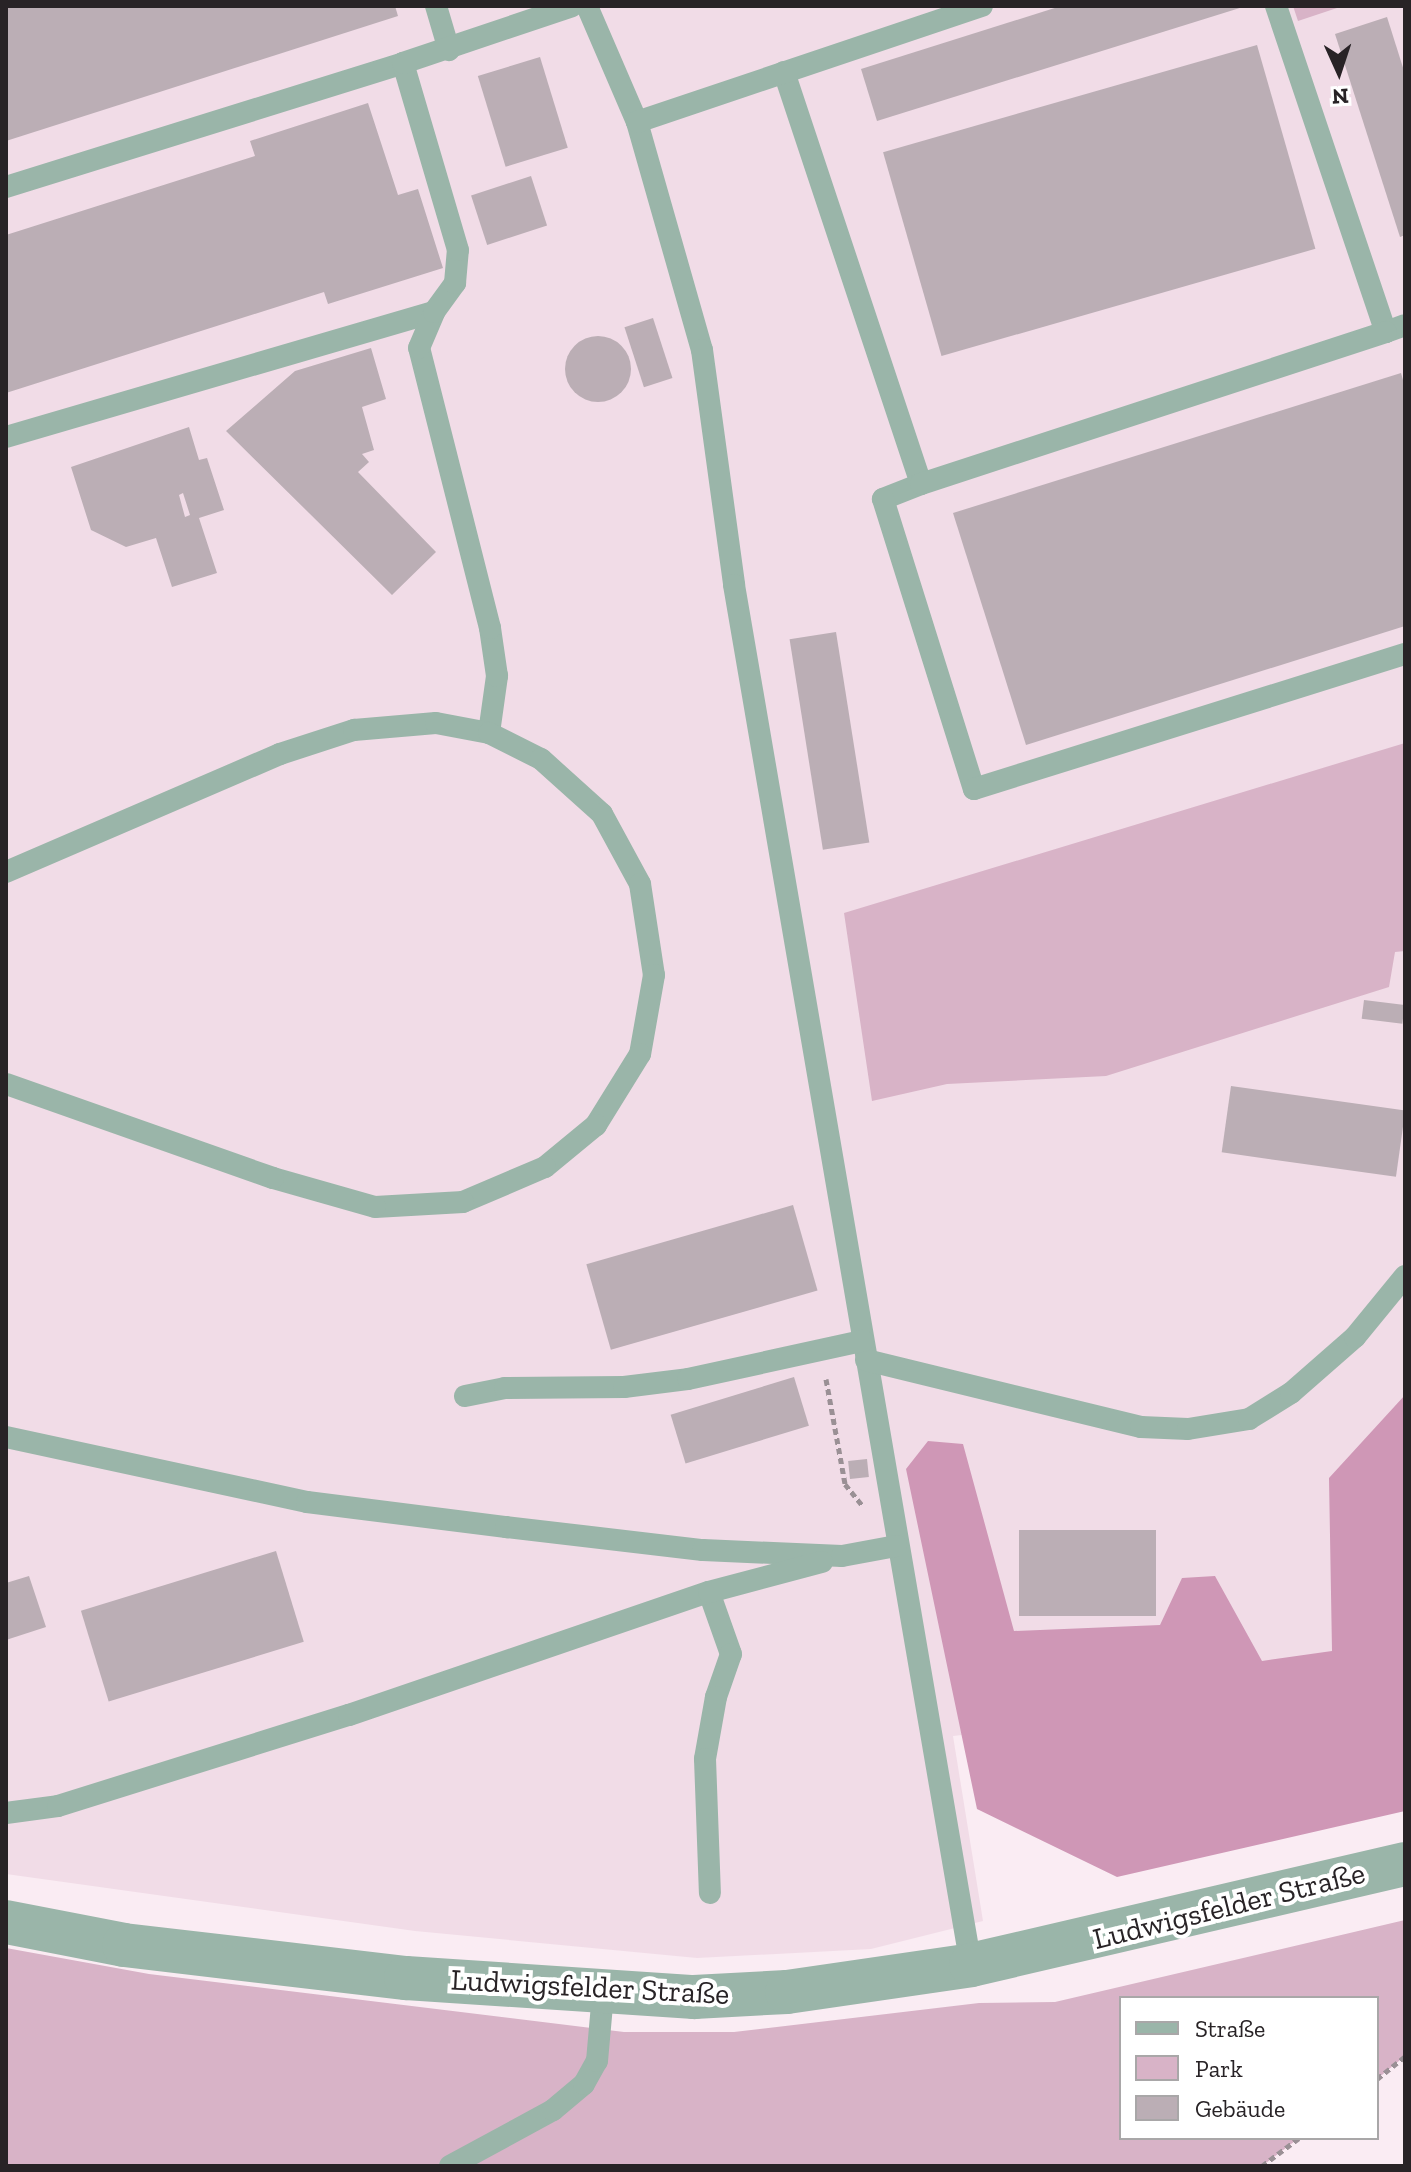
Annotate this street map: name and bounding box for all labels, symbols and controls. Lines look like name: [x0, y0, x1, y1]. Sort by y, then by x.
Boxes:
north arrow: [1299, 32, 1379, 112]
text: N: [1331, 83, 1349, 110]
street label: Ludwigsfelder Straße: [1089, 1855, 1369, 1957]
street label: Ludwigsfelder Straße: [450, 1962, 730, 2012]
legend: [1119, 1996, 1379, 2140]
text: Straße: [1195, 2014, 1265, 2043]
text: Park: [1195, 2054, 1243, 2083]
text: Gebäude: [1195, 2094, 1285, 2123]

